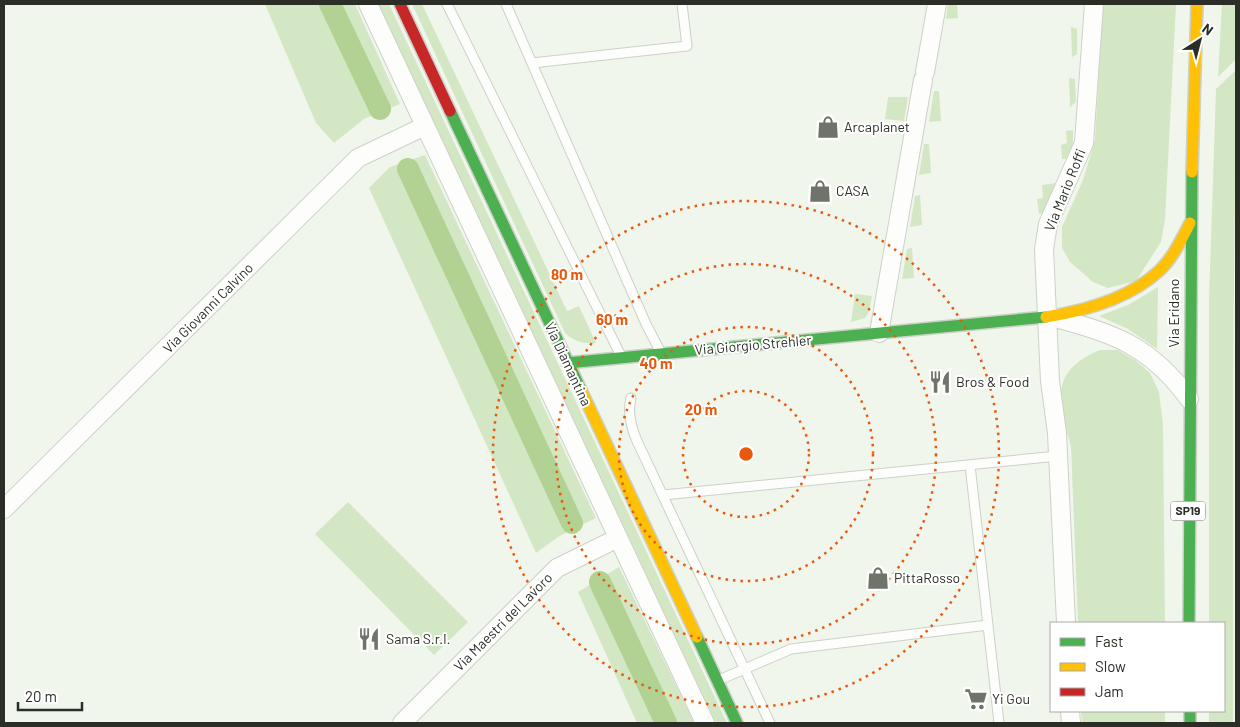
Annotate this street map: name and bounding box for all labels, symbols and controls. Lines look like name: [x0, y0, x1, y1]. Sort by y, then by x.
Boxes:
north arrow: [1175, 15, 1225, 65]
text: N: [1199, 19, 1217, 39]
shop icon: Arcaplanet: [815, 114, 841, 140]
place label: Arcaplanet: [844, 118, 910, 135]
street label: Via Mario Roffi: [1040, 146, 1089, 233]
shop icon: CASA: [807, 178, 833, 204]
place label: CASA: [836, 182, 870, 199]
street label: Via Giovanni Calvino: [159, 259, 256, 356]
text: 80 m: [551, 265, 583, 283]
street label: Via Eridano: [1165, 279, 1182, 347]
text: 60 m: [596, 310, 628, 328]
street label: Via Diamantina: [542, 319, 595, 409]
street label: Via Giorgio Strehler: [694, 331, 812, 358]
text: 40 m: [639, 354, 673, 372]
restaurant icon: Bros & Food: [927, 369, 953, 395]
place label: Bros & Food: [956, 373, 1029, 390]
text: 20 m: [685, 400, 717, 418]
centre of rings: [737, 445, 755, 463]
road number: SP19: [1170, 502, 1206, 520]
shop icon: PittaRosso: [865, 565, 891, 591]
street label: Via Maestri del Lavoro: [450, 569, 555, 674]
place label: PittaRosso: [894, 569, 960, 586]
legend: [1050, 622, 1225, 712]
restaurant icon: Sama S.r.l.: [356, 626, 382, 652]
place label: Sama S.r.l.: [386, 630, 450, 647]
text: Fast: [1095, 632, 1123, 650]
text: Slow: [1095, 657, 1126, 675]
scale bar: [18, 680, 81, 712]
text: Jam: [1095, 682, 1124, 700]
supermarket icon: Yi Gou: [963, 686, 989, 712]
text: 20 m: [25, 687, 57, 705]
place label: Yi Gou: [992, 690, 1030, 707]

